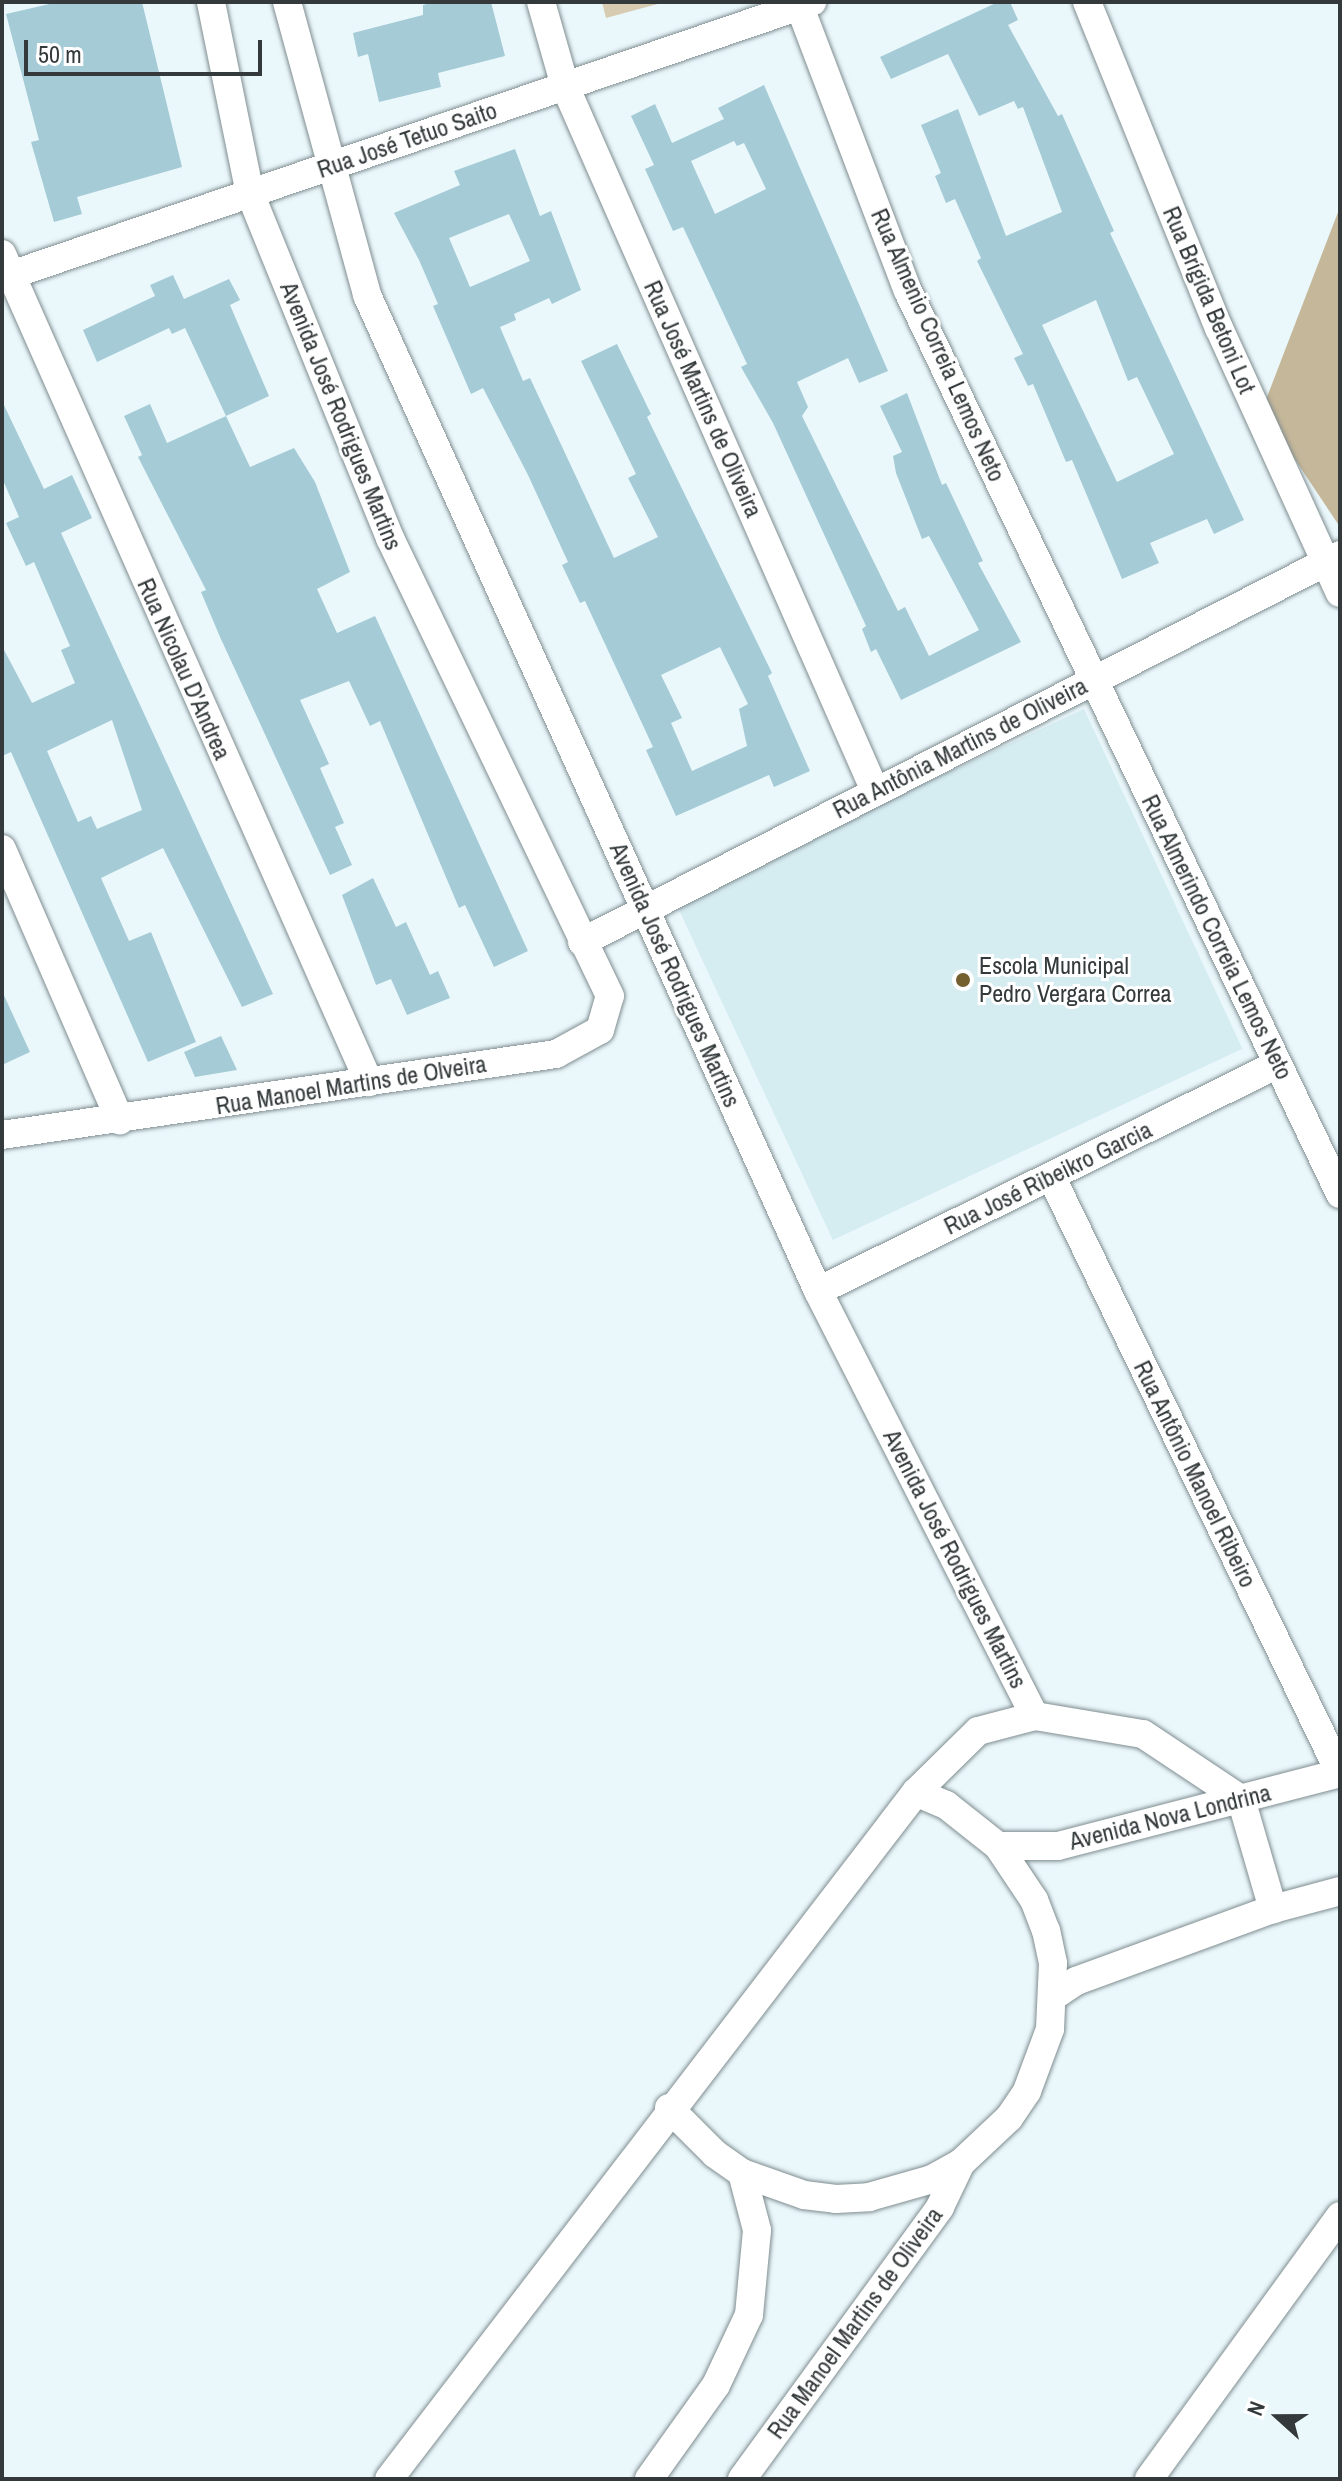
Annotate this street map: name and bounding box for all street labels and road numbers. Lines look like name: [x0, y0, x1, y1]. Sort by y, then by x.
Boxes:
street label: Rua José Tetuo Saito: [313, 96, 501, 184]
street label: Rua Brígida Betoni Lot: [1157, 202, 1261, 398]
street label: Rua Almenio Correia Lemos Neto: [865, 204, 1011, 486]
street label: Rua José Martins de Oliveira: [638, 276, 768, 522]
street label: Avenida José Rodrigues Martins: [274, 278, 408, 554]
street label: Rua Nicolau D'Andrea: [131, 574, 237, 764]
street label: Rua Antônia Martins de Oliveira: [828, 671, 1092, 825]
street label: Rua Almerindo Correia Lemos Neto: [1135, 790, 1299, 1084]
street label: Avenida José Rodrigues Martins: [604, 838, 746, 1112]
street label: Rua Manoel Martins de Olveira: [214, 1049, 488, 1121]
street label: Rua José Ribeikro Garcia: [939, 1115, 1157, 1241]
street label: Rua Antônio Manoel Ribeiro: [1127, 1356, 1263, 1592]
street label: Avenida José Rodrigues Martins: [877, 1425, 1033, 1693]
street label: Avenida Nova Londrina: [1066, 1778, 1274, 1856]
street label: Rua Manoel Martins de Oliveira: [761, 2202, 949, 2444]

